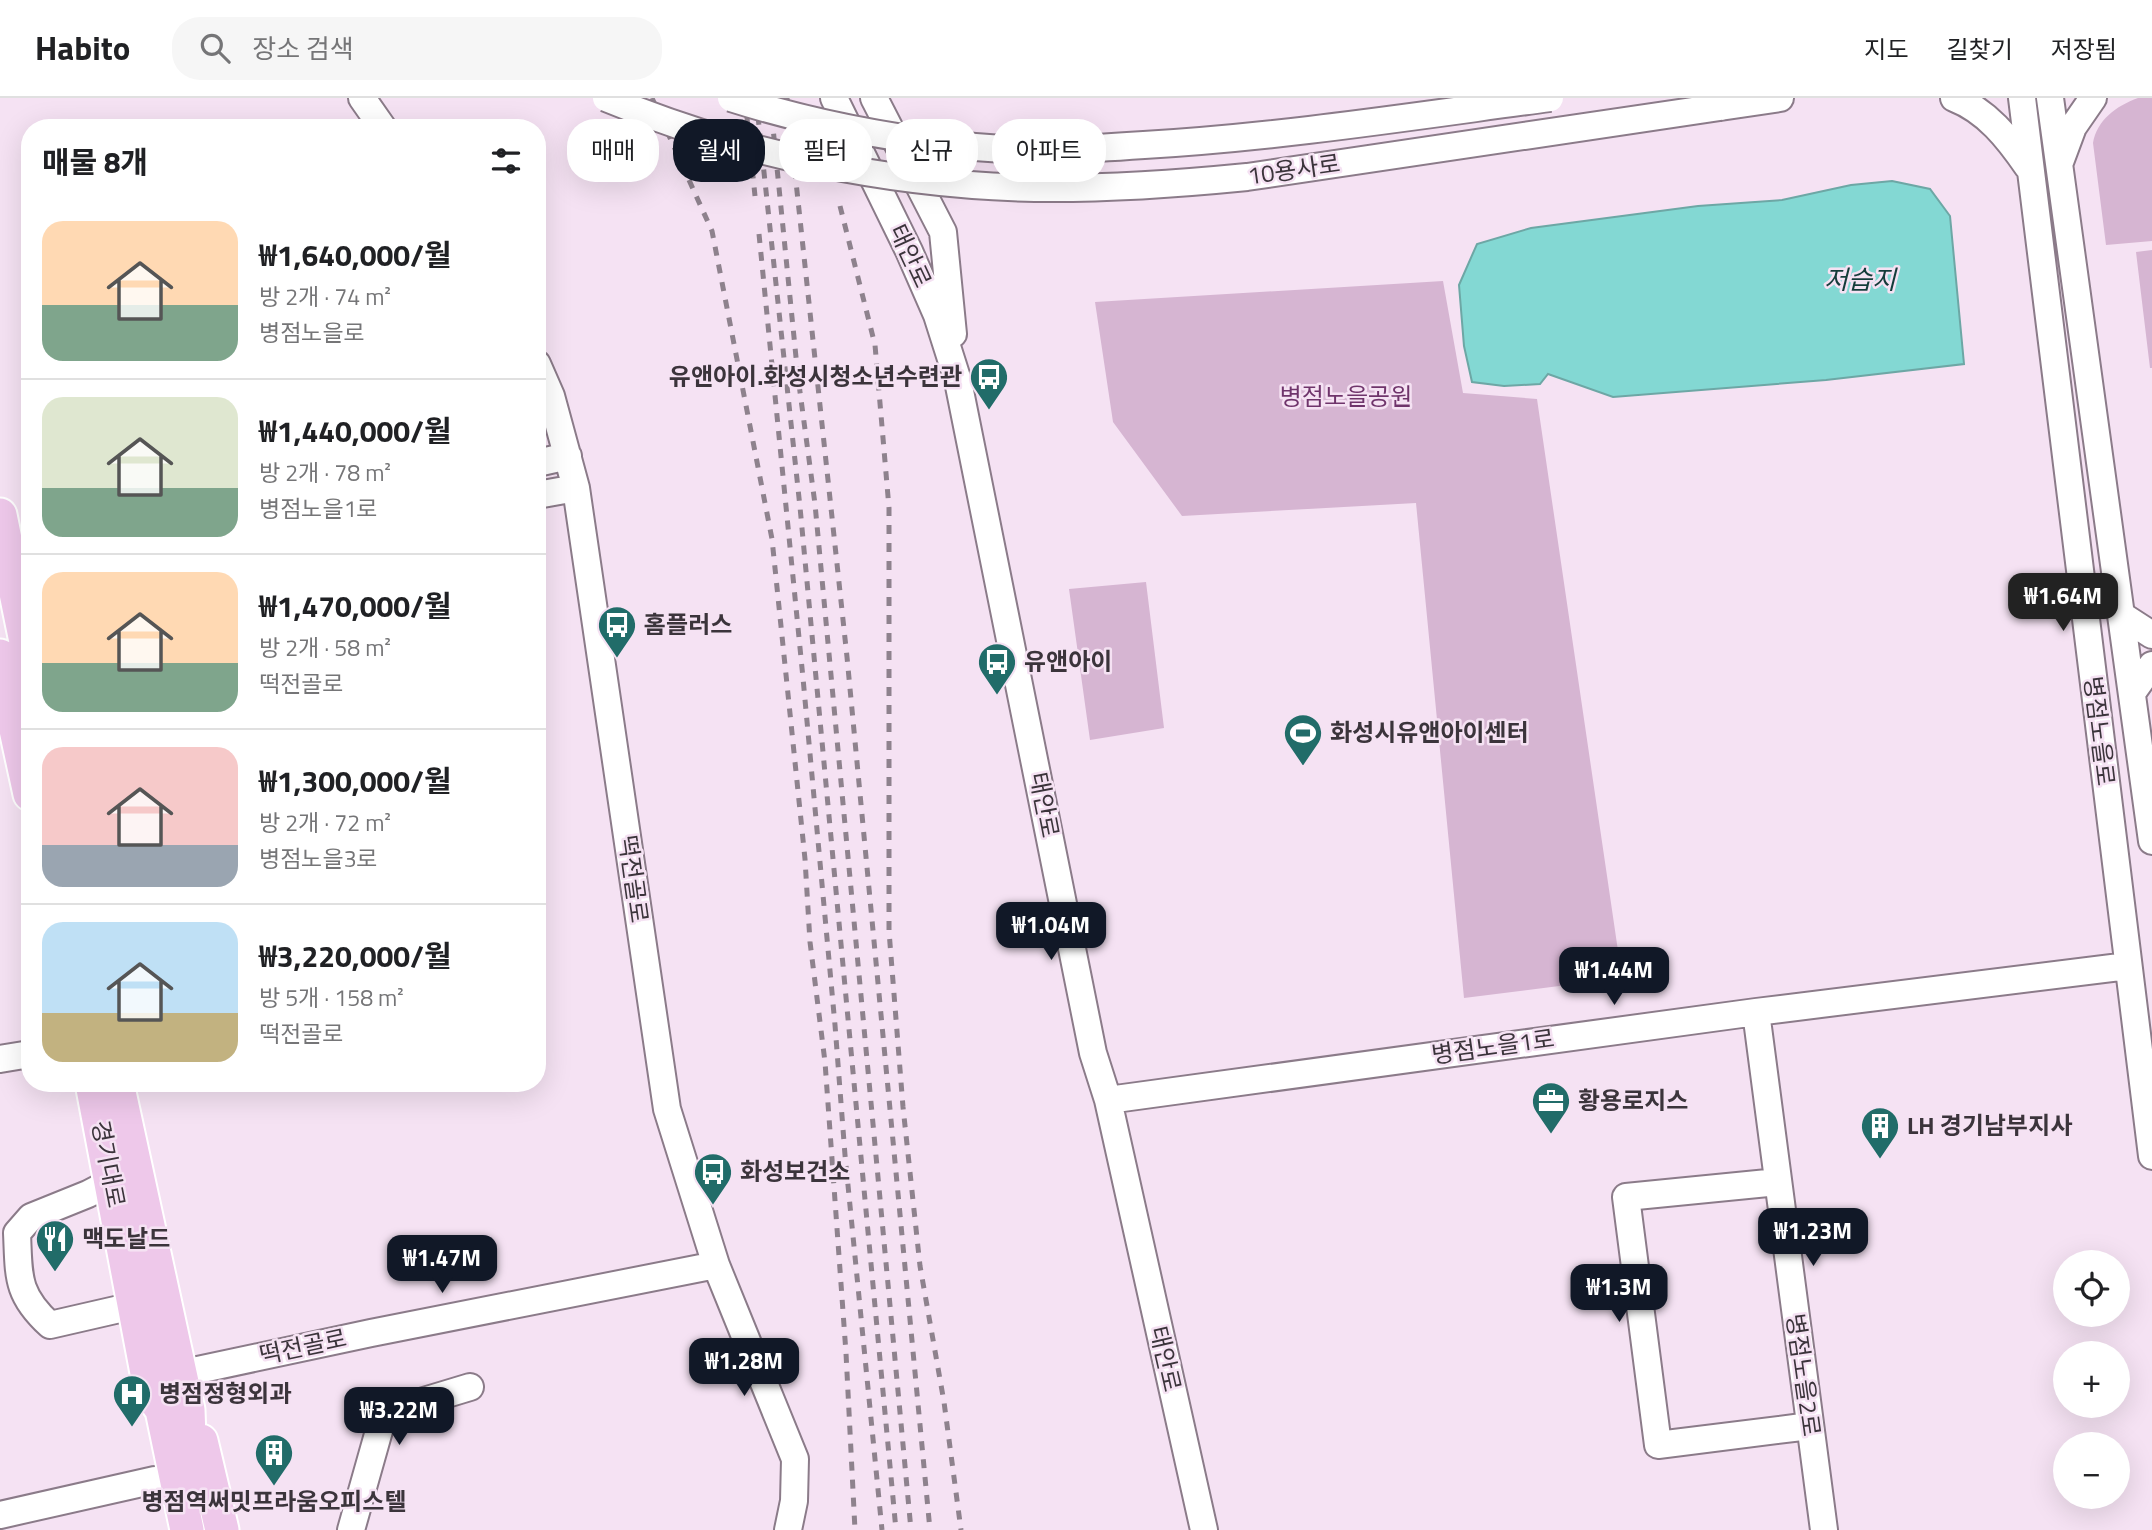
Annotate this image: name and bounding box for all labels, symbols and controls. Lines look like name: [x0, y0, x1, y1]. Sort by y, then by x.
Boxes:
search box: [172, 17, 662, 80]
text: Habito: [35, 23, 130, 73]
icon: search: [196, 29, 234, 67]
text: 장소 검색: [252, 29, 354, 68]
text: 지도: [1864, 31, 1909, 67]
text: 길찾기: [1947, 31, 2013, 67]
text: 저장됨: [2051, 31, 2117, 67]
chip: 매매: [567, 119, 659, 182]
chip: 월세: [673, 119, 765, 182]
chip: 필터: [779, 119, 872, 182]
chip: 신규: [886, 119, 978, 182]
chip: 아파트: [992, 119, 1106, 182]
text: 매물 8개: [42, 139, 148, 185]
icon: filters: [487, 142, 525, 180]
street label: 10용사로: [1245, 145, 1342, 193]
street label: 태안로: [881, 218, 941, 293]
text: ₩1,640,000/월: [259, 232, 452, 278]
icon: home: [98, 249, 182, 333]
water label: 저습지: [1824, 260, 1898, 299]
text: 방 2개 · 74 m²: [259, 279, 391, 314]
text: 병점노을로: [259, 315, 365, 350]
bus stop icon: 유앤아이.화성시청소년수련관: [968, 356, 1010, 411]
place label: 유앤아이.화성시청소년수련관: [669, 358, 962, 394]
park label: 병점노을공원: [1280, 378, 1412, 414]
text: ₩1,440,000/월: [259, 408, 452, 454]
icon: home: [98, 425, 182, 509]
text: 방 2개 · 78 m²: [259, 455, 391, 490]
text: 병점노을1로: [259, 491, 378, 526]
pin: ₩1.64M: [2006, 574, 2120, 633]
text: ₩1.64M: [2024, 578, 2102, 613]
text: ₩1,470,000/월: [259, 583, 452, 629]
icon: home: [98, 600, 182, 684]
bus stop icon: 홈플러스: [596, 604, 638, 659]
place label: 홈플러스: [644, 606, 732, 642]
text: 방 2개 · 58 m²: [259, 630, 391, 665]
bus stop icon: 유앤아이: [976, 641, 1018, 696]
place label: 유앤아이: [1024, 643, 1112, 679]
text: 떡전골로: [259, 666, 344, 701]
street label: 병점노을로: [2075, 674, 2125, 788]
sports icon: 화성시유앤아이센터: [1282, 712, 1324, 767]
place label: 화성시유앤아이센터: [1330, 714, 1529, 750]
text: ₩1,300,000/월: [259, 758, 452, 804]
street label: 태안로: [1021, 769, 1069, 841]
icon: home: [98, 775, 182, 859]
text: 방 2개 · 72 m²: [259, 805, 391, 840]
street label: 떡전골로: [610, 833, 658, 925]
text: 병점노을3로: [259, 841, 378, 876]
pin: ₩1.04M: [994, 902, 1108, 962]
text: ₩1.04M: [1012, 907, 1090, 942]
text: ₩3,220,000/월: [259, 933, 452, 979]
pin: ₩1.44M: [1557, 948, 1671, 1007]
icon: home: [98, 950, 182, 1034]
text: ₩1.44M: [1575, 952, 1653, 987]
text: 방 5개 · 158 m²: [259, 980, 404, 1015]
text: 떡전골로: [259, 1016, 344, 1051]
street label: 병점노을1로: [1429, 1020, 1557, 1072]
office icon: 황용로지스: [1530, 1080, 1572, 1135]
place label: 황용로지스: [1578, 1082, 1688, 1118]
building icon: LH 경기남부지사: [1859, 1105, 1901, 1160]
place label: LH 경기남부지사: [1907, 1107, 2072, 1143]
street label: 경기대로: [83, 1117, 135, 1211]
bus stop icon: 화성보건소: [692, 1151, 734, 1206]
place label: 화성보건소: [740, 1153, 850, 1189]
pin: ₩1.23M: [1756, 1208, 1870, 1268]
text: ₩1.23M: [1774, 1213, 1852, 1248]
restaurant icon: 맥도날드: [34, 1218, 76, 1273]
place label: 맥도날드: [82, 1220, 170, 1256]
pin: ₩1.47M: [385, 1236, 499, 1295]
text: ₩1.47M: [403, 1240, 481, 1275]
map controls: [2053, 1250, 2130, 1509]
button: locate: [2053, 1250, 2130, 1327]
pin: ₩1.3M: [1570, 1264, 1668, 1324]
text: ₩1.3M: [1587, 1269, 1651, 1304]
street label: 병점노을2로: [1778, 1311, 1830, 1439]
street label: 떡전골로: [256, 1319, 350, 1373]
street label: 태안로: [1141, 1322, 1191, 1395]
pin: ₩1.28M: [687, 1338, 801, 1398]
button: +: [2053, 1341, 2130, 1418]
text: ₩1.28M: [705, 1343, 783, 1378]
hospital icon: 병점정형외과: [111, 1373, 153, 1428]
place label: 병점정형외과: [159, 1375, 291, 1411]
pin: ₩3.22M: [342, 1388, 456, 1447]
text: ₩3.22M: [360, 1392, 438, 1427]
building icon: 병점역써밋프라움오피스텔: [253, 1432, 295, 1487]
button: −: [2053, 1432, 2130, 1509]
place label: 병점역써밋프라움오피스텔: [142, 1483, 406, 1519]

